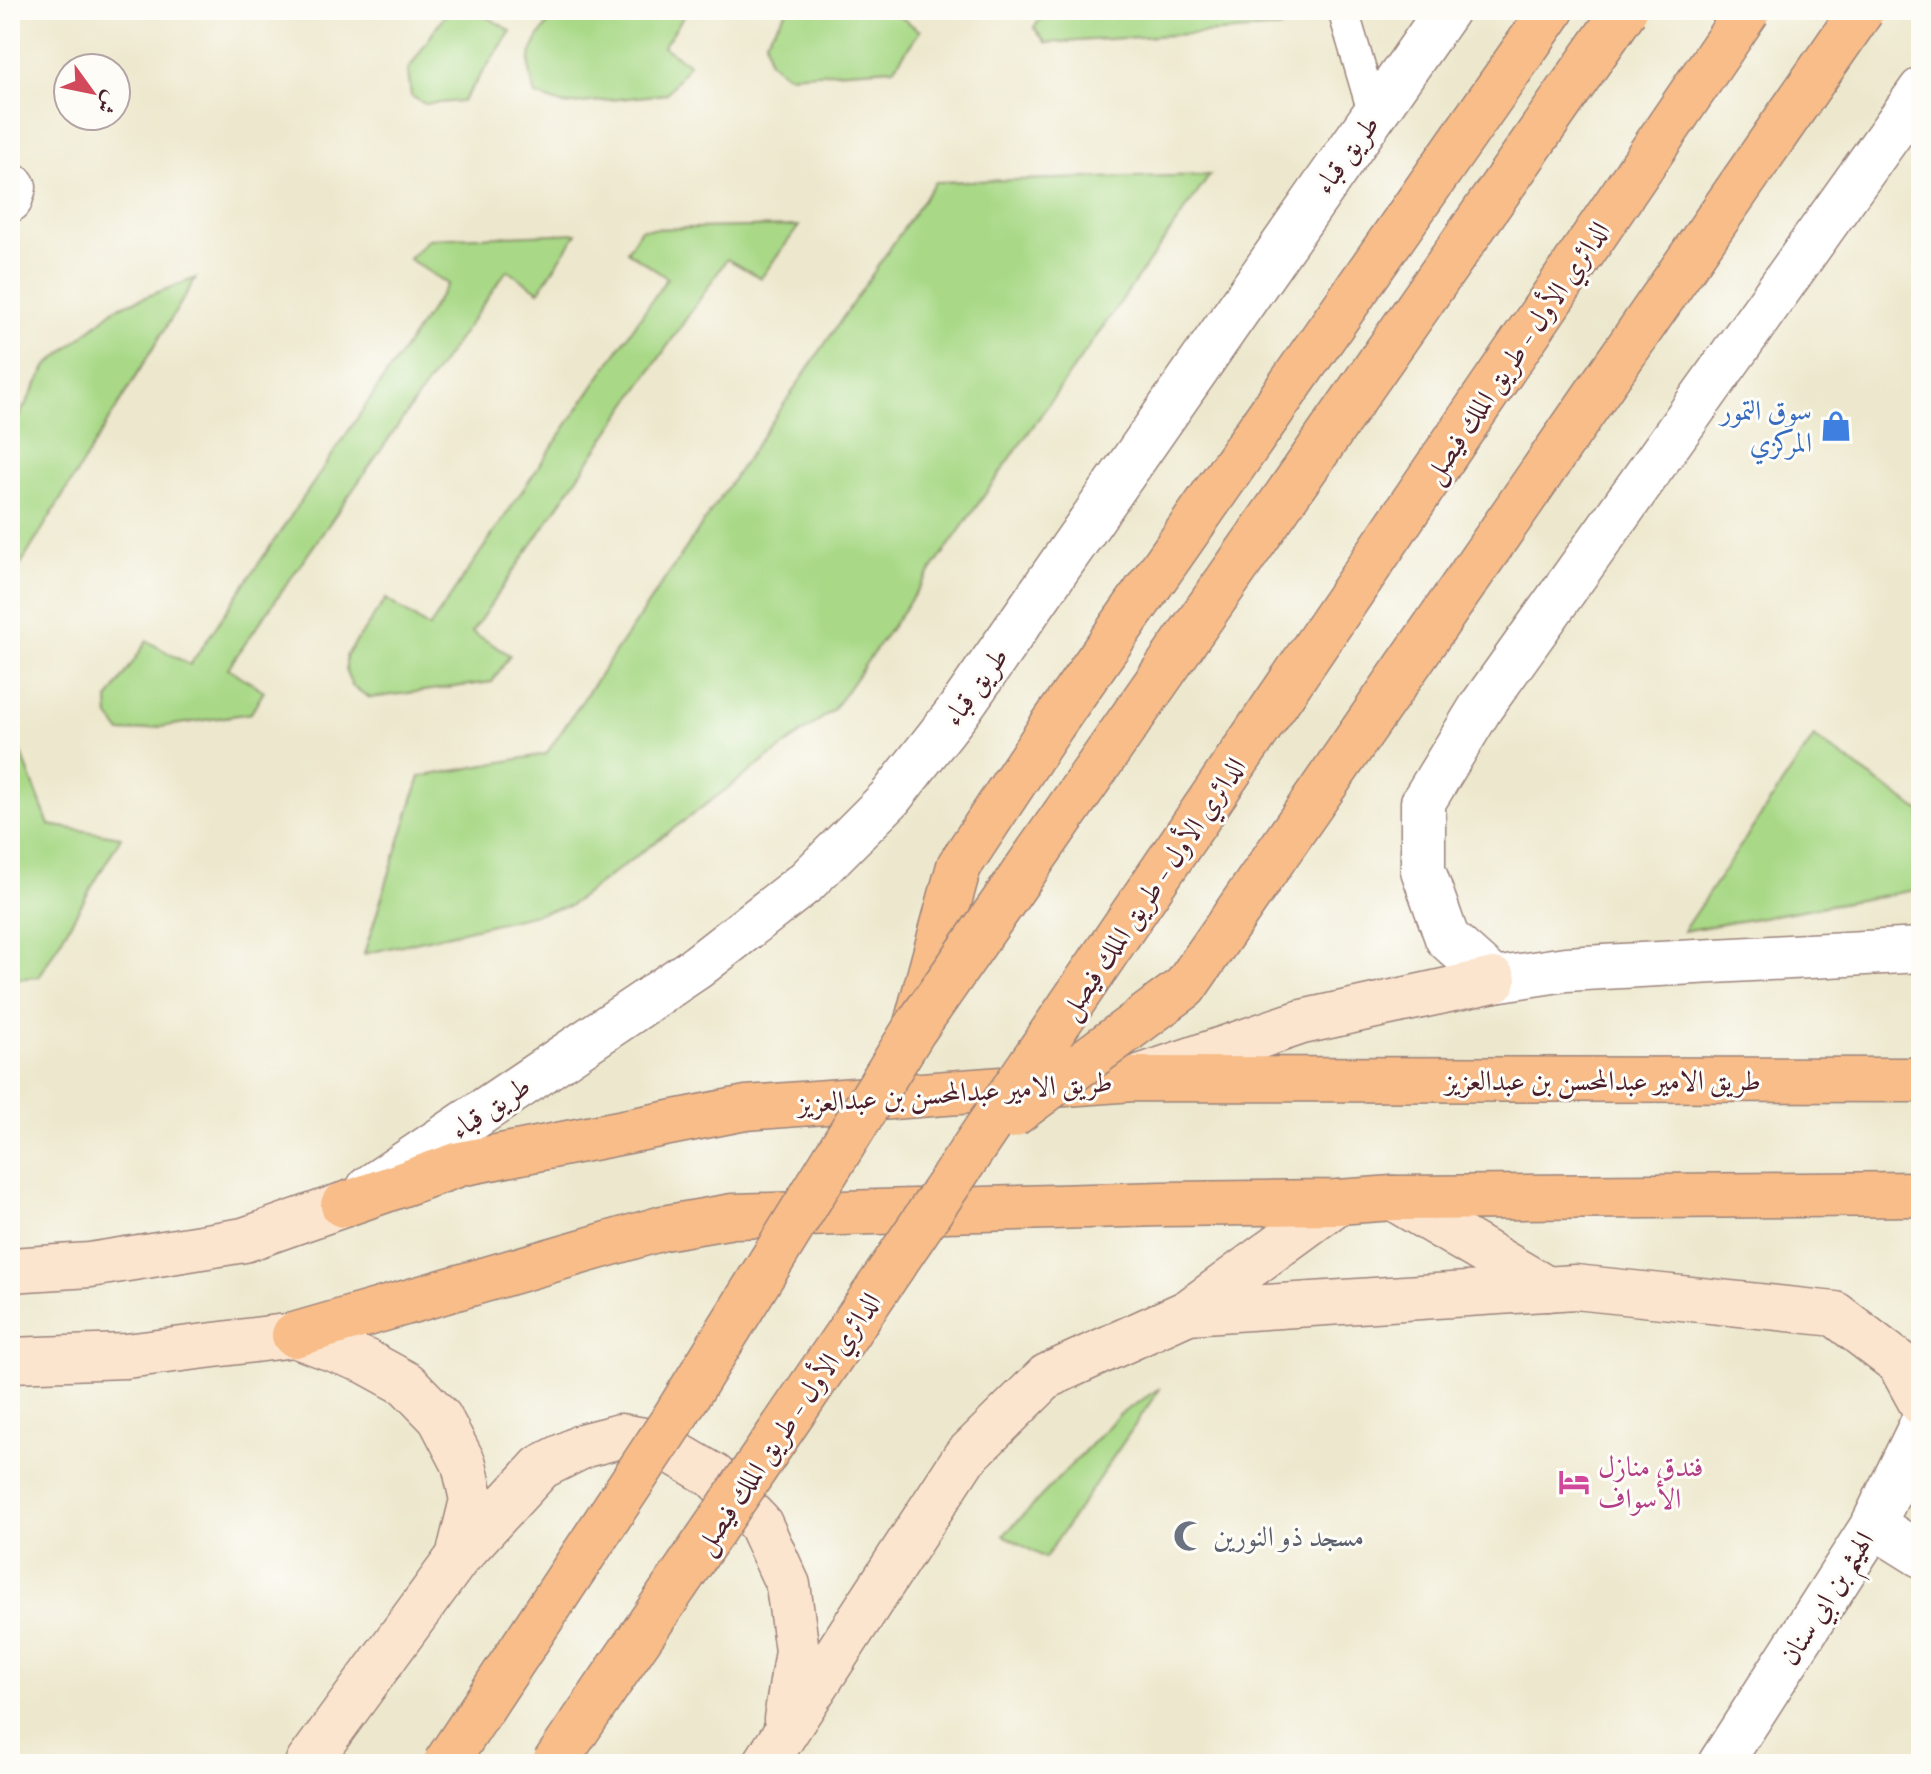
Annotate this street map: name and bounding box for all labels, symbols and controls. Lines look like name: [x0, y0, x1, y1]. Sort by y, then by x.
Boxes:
north arrow: [52, 52, 132, 132]
text: ش: [90, 86, 125, 119]
street label: طريق قباء: [1307, 109, 1388, 201]
street label: الدائري الأول - طريق الملك فيصل: [1415, 214, 1621, 493]
place label: سوق التمور المركزي: [1717, 394, 1812, 465]
shop icon: سوق التمور المركزي: [1819, 409, 1853, 443]
street label: طريق قباء: [936, 641, 1017, 733]
street label: الدائري الأول - طريق الملك فيصل: [1051, 750, 1257, 1029]
street label: طريق الامير عبدالمحسن بن عبدالعزيز: [1442, 1064, 1761, 1099]
street label: طريق الامير عبدالمحسن بن عبدالعزيز: [793, 1065, 1114, 1122]
street label: طريق قباء: [444, 1069, 538, 1148]
street label: الدائري الأول - طريق الملك فيصل: [686, 1285, 892, 1564]
place label: فندق منازل الأسواف: [1598, 1450, 1703, 1517]
hotel icon: فندق منازل الأسواف: [1557, 1465, 1591, 1499]
mosque icon: مسجد ذو النورين: [1172, 1519, 1206, 1553]
place label: مسجد ذو النورين: [1213, 1520, 1364, 1555]
street label: الهيثم بن ابي سنان: [1772, 1525, 1890, 1677]

